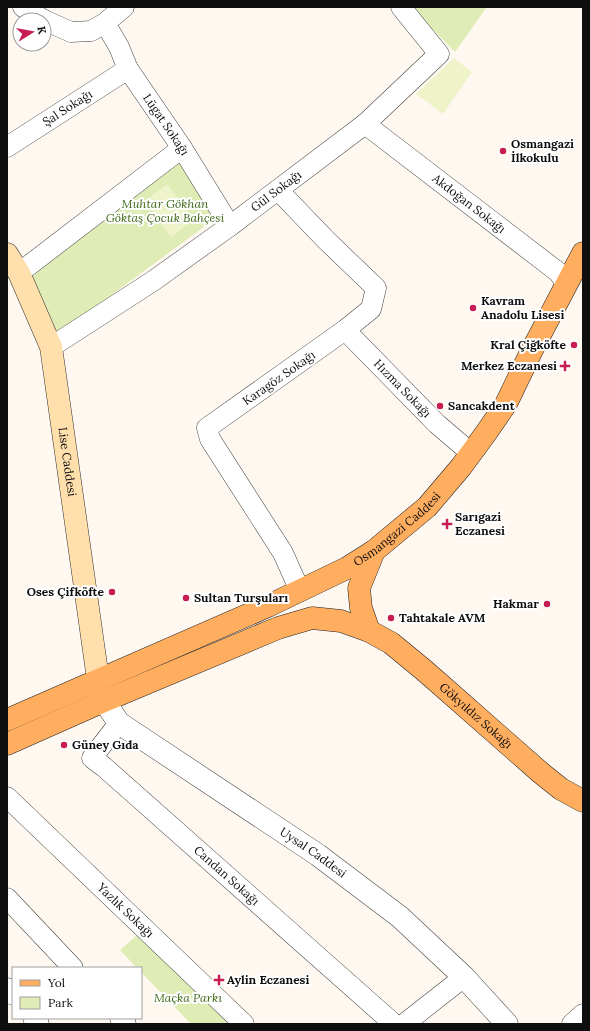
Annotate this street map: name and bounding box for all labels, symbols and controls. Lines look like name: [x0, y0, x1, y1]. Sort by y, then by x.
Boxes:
north arrow: [12, 12, 52, 52]
text: K: [34, 25, 49, 35]
street label: Şal Sokağı: [40, 86, 95, 129]
street label: Lügat Sokağı: [140, 91, 193, 158]
place label: Osmangazi İlkokulu: [511, 136, 574, 165]
marker: Osmangazi İlkokulu: [498, 146, 508, 156]
street label: Gül Sokağı: [248, 167, 304, 215]
street label: Akdoğan Sokağı: [429, 170, 509, 236]
park label: Muhtar Gökhan Göktaş Çocuk Bahçesi: [106, 196, 224, 225]
place label: Kavram Anadolu Lisesi: [481, 293, 564, 322]
marker: Kavram Anadolu Lisesi: [468, 303, 478, 313]
place label: Kral Çiğköfte: [490, 337, 567, 353]
marker: Kral Çiğköfte: [569, 340, 579, 350]
street label: Karagöz Sokağı: [239, 347, 318, 408]
street label: Hızma Sokağı: [371, 356, 435, 421]
place label: Merkez Eczanesi: [461, 358, 557, 373]
marker: Merkez Eczanesi: [560, 361, 570, 371]
place label: Sancakdent: [448, 398, 516, 413]
marker: Sancakdent: [435, 401, 445, 411]
street label: Lise Caddesi: [55, 426, 80, 497]
street label: Osmangazi Caddesi: [350, 489, 444, 569]
place label: Sarıgazi Eczanesi: [455, 509, 505, 538]
marker: Sarıgazi Eczanesi: [442, 519, 452, 529]
place label: Oses Çifköfte: [27, 584, 105, 600]
marker: Oses Çifköfte: [107, 587, 117, 597]
place label: Sultan Turşuları: [194, 590, 288, 605]
marker: Sultan Turşuları: [181, 593, 191, 603]
place label: Hakmar: [493, 596, 539, 611]
marker: Hakmar: [542, 599, 552, 609]
place label: Tahtakale AVM: [399, 610, 486, 625]
marker: Tahtakale AVM: [386, 613, 396, 623]
street label: Gökyıldız Sokağı: [437, 679, 516, 751]
place label: Güney Gıda: [72, 737, 139, 752]
marker: Güney Gıda: [59, 740, 69, 750]
street label: Uysal Caddesi: [277, 824, 350, 881]
street label: Candan Sokağı: [191, 842, 263, 908]
street label: Yazlık Sokağı: [94, 879, 157, 941]
legend: [12, 967, 142, 1019]
place label: Aylin Eczanesi: [227, 972, 309, 987]
text: Yol: [47, 975, 65, 990]
marker: Aylin Eczanesi: [214, 975, 224, 985]
park label: Maçka Parkı: [154, 990, 222, 1005]
text: Park: [48, 995, 74, 1010]

